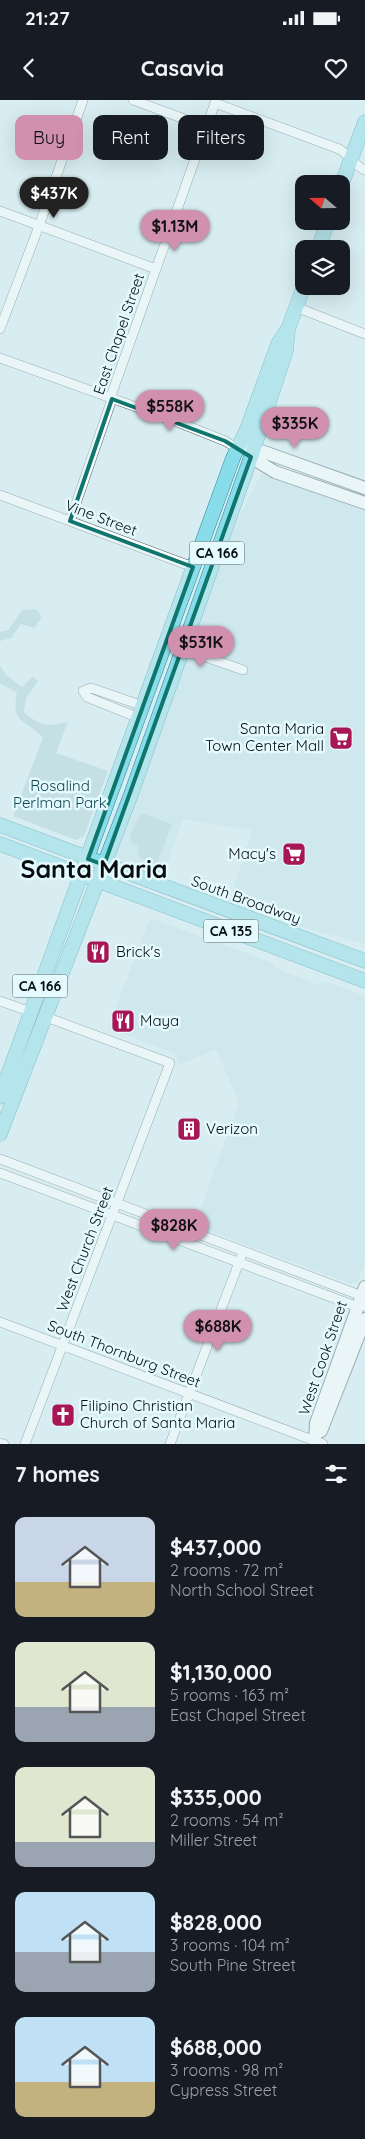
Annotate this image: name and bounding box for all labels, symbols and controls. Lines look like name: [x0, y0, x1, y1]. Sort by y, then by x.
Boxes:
text: 21:27: [25, 6, 70, 30]
icon: back: [15, 54, 43, 82]
text: Casavia: [141, 54, 224, 82]
icon: heart: [322, 54, 350, 82]
chip: Buy: [15, 115, 83, 160]
chip: Rent: [93, 115, 168, 160]
chip: Filters: [178, 115, 264, 160]
north arrow: [295, 175, 350, 230]
map controls: [295, 175, 350, 295]
pin: $437K: [19, 176, 89, 219]
text: $437K: [31, 183, 77, 203]
pin: $1.13M: [134, 210, 216, 252]
text: $1.13M: [152, 216, 198, 236]
button: layers: [295, 240, 350, 295]
street label: East Chapel Street: [89, 271, 148, 397]
pin: $558K: [135, 390, 205, 432]
text: $558K: [146, 396, 194, 416]
pin: $335K: [260, 406, 330, 449]
text: $335K: [272, 413, 318, 433]
street label: Vine Street: [63, 495, 140, 540]
road number: CA 166: [190, 542, 244, 564]
pin: $531K: [166, 626, 236, 668]
text: $531K: [179, 632, 223, 652]
place label: Santa Maria Town Center Mall: [205, 719, 324, 755]
supermarket icon: Santa Maria Town Center Mall: [328, 725, 354, 751]
park label: Rosalind Perlman Park: [13, 776, 107, 812]
supermarket icon: Macy's: [281, 841, 307, 867]
place label: Macy's: [228, 844, 276, 863]
district label: Santa Maria: [20, 853, 168, 884]
street label: South Broadway: [189, 871, 304, 928]
road number: CA 135: [204, 919, 258, 942]
restaurant icon: Brick's: [85, 939, 111, 965]
place label: Brick's: [116, 942, 160, 961]
road number: CA 166: [12, 974, 68, 998]
restaurant icon: Maya: [110, 1008, 136, 1034]
place label: Maya: [140, 1011, 179, 1030]
building icon: Verizon: [176, 1116, 202, 1142]
place label: Verizon: [206, 1119, 258, 1138]
street label: West Church Street: [52, 1184, 117, 1314]
pin: $828K: [139, 1208, 209, 1251]
text: $828K: [151, 1215, 197, 1235]
street label: West Cook Street: [294, 1298, 351, 1418]
pin: $688K: [183, 1310, 253, 1352]
street label: South Thornburg Street: [45, 1316, 203, 1392]
text: $688K: [195, 1316, 241, 1336]
place label: Filipino Christian Church of Santa Maria: [80, 1396, 235, 1432]
church icon: Filipino Christian Church of Santa Maria: [50, 1402, 76, 1428]
icon: filters: [322, 1460, 350, 1488]
text: 7 homes: [15, 1461, 100, 1487]
text: $437,000: [170, 1534, 262, 1560]
icon: home: [55, 1537, 115, 1597]
text: 2 rooms · 72 m²: [170, 1560, 283, 1580]
text: North School Street: [170, 1580, 314, 1600]
text: $1,130,000: [170, 1659, 272, 1685]
icon: home: [55, 1662, 115, 1722]
text: 5 rooms · 163 m²: [170, 1685, 289, 1705]
text: East Chapel Street: [170, 1705, 306, 1725]
text: $335,000: [170, 1784, 262, 1810]
icon: home: [55, 1787, 115, 1847]
text: 2 rooms · 54 m²: [170, 1810, 284, 1830]
text: Miller Street: [170, 1830, 257, 1850]
text: $828,000: [170, 1909, 262, 1935]
icon: home: [55, 1912, 115, 1972]
text: 3 rooms · 104 m²: [170, 1935, 290, 1955]
text: South Pine Street: [170, 1955, 296, 1975]
text: $688,000: [170, 2034, 262, 2060]
icon: home: [55, 2037, 115, 2097]
text: 3 rooms · 98 m²: [170, 2060, 283, 2080]
text: Cypress Street: [170, 2080, 277, 2100]

